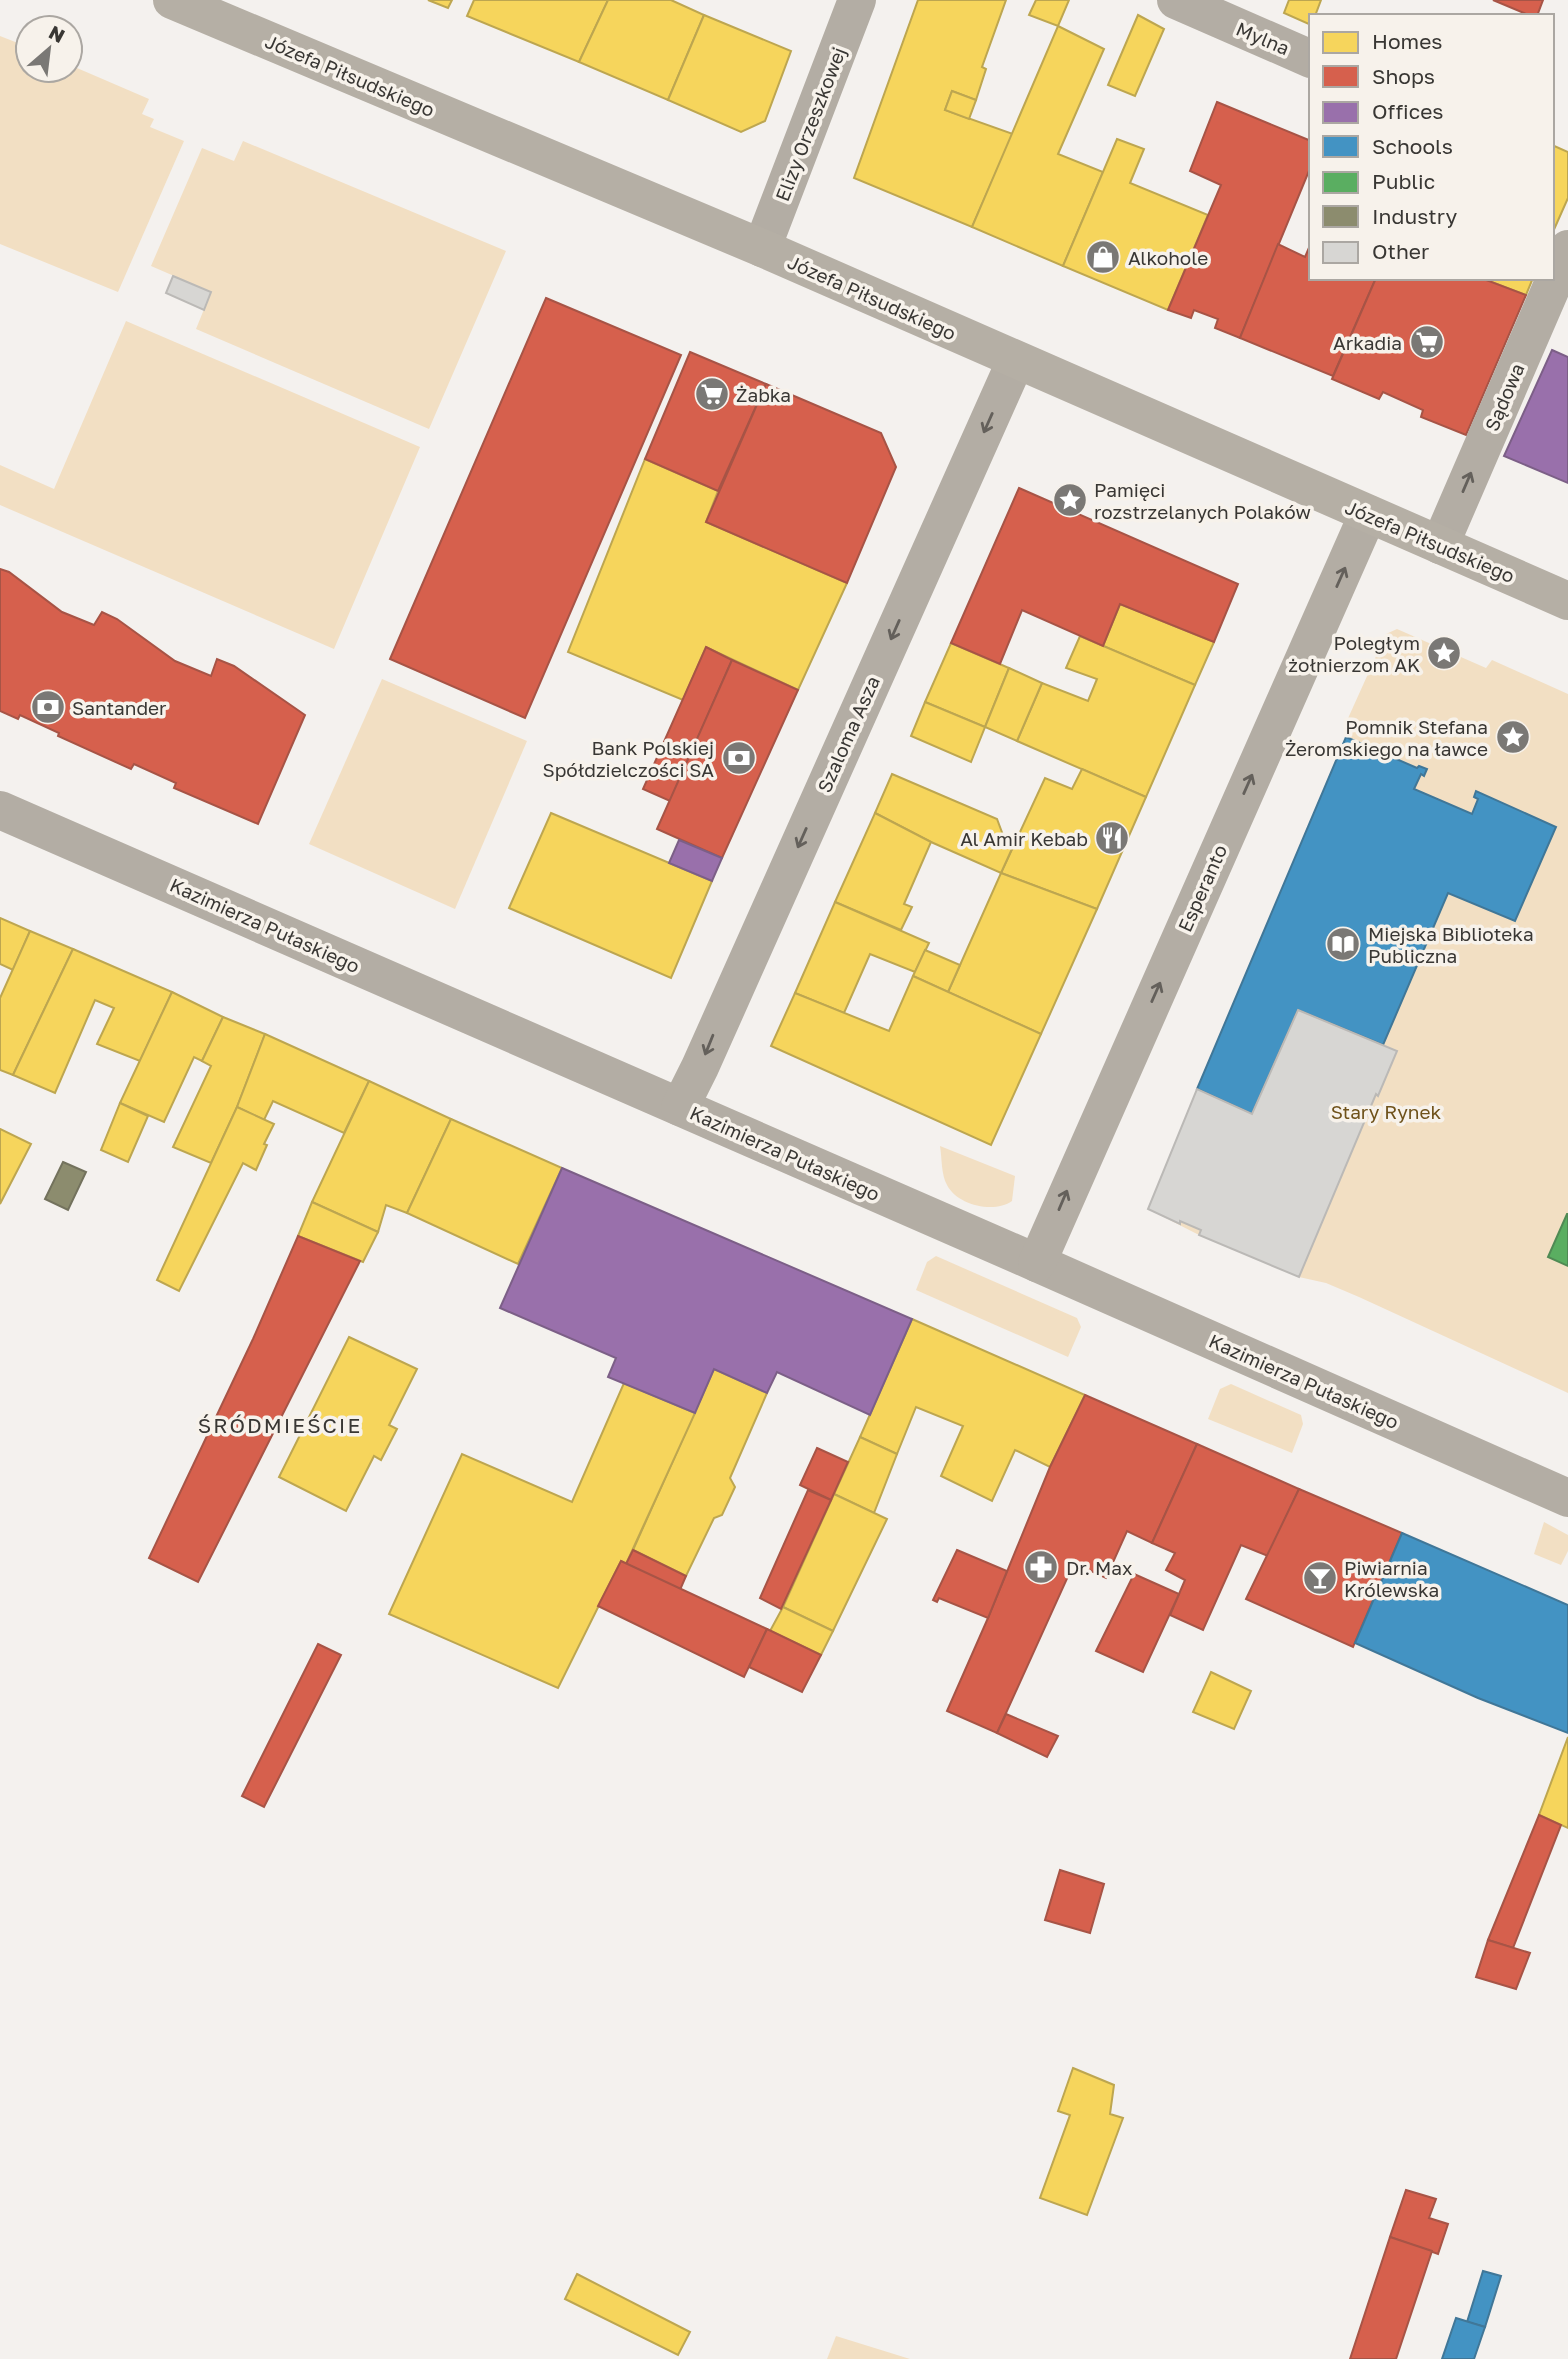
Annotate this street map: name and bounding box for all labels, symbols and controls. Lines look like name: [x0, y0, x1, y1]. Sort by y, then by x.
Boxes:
north arrow: [14, 14, 84, 84]
legend: [1309, 14, 1554, 280]
street label: Mylna: [1233, 17, 1293, 59]
text: N: [45, 20, 69, 47]
text: Homes: [1372, 28, 1442, 54]
street label: Józefa Piłsudskiego: [262, 29, 438, 121]
street label: Elizy Orzeszkowej: [770, 44, 850, 204]
text: Shops: [1372, 63, 1435, 89]
text: Offices: [1372, 98, 1443, 124]
text: Schools: [1372, 133, 1453, 159]
text: Public: [1372, 168, 1435, 194]
text: Industry: [1372, 203, 1457, 229]
shop icon: Alkohole: [1084, 238, 1122, 276]
text: Other: [1372, 238, 1429, 264]
place label: Alkohole: [1128, 246, 1208, 269]
street label: Józefa Piłsudskiego: [784, 250, 960, 344]
supermarket icon: Arkadia: [1408, 323, 1446, 361]
place label: Arkadia: [1333, 331, 1402, 354]
street label: Sądowa: [1479, 360, 1529, 434]
supermarket icon: Żabka: [693, 375, 731, 413]
place label: Żabka: [736, 383, 791, 406]
one-way arrow: [981, 411, 994, 433]
one-way arrow: [1461, 472, 1474, 494]
place label: Pamięci rozstrzelanych Polaków: [1094, 478, 1311, 523]
place icon: Pamięci rozstrzelanych Polaków: [1051, 481, 1089, 519]
street label: Józefa Piłsudskiego: [1342, 495, 1518, 587]
one-way arrow: [1335, 566, 1348, 588]
one-way arrow: [888, 619, 901, 640]
place label: Poległym żołnierzom AK: [1288, 631, 1420, 676]
place icon: Poległym żołnierzom AK: [1425, 634, 1463, 672]
street label: Szaloma Asza: [812, 672, 884, 796]
bank icon: Santander: [29, 688, 67, 726]
place label: Santander: [72, 696, 167, 719]
place label: Pomnik Stefana Żeromskiego na ławce: [1285, 715, 1488, 760]
place icon: Pomnik Stefana Żeromskiego na ławce: [1494, 718, 1532, 756]
place label: Bank Polskiej Spółdzielczości SA: [543, 736, 714, 781]
bank icon: Bank Polskiej Spółdzielczości SA: [720, 739, 758, 777]
one-way arrow: [1242, 774, 1255, 796]
restaurant icon: Al Amir Kebab: [1093, 819, 1131, 857]
one-way arrow: [795, 827, 808, 848]
place label: Al Amir Kebab: [960, 827, 1088, 850]
street label: Esperanto: [1173, 841, 1231, 935]
street label: Kazimierza Pułaskiego: [167, 873, 363, 977]
place label: Miejska Biblioteka Publiczna: [1368, 922, 1534, 967]
library icon: Miejska Biblioteka Publiczna: [1324, 925, 1362, 963]
one-way arrow: [1150, 982, 1163, 1003]
one-way arrow: [701, 1034, 714, 1056]
park label: Stary Rynek: [1331, 1100, 1442, 1123]
street label: Kazimierza Pułaskiego: [687, 1101, 883, 1205]
one-way arrow: [1058, 1190, 1071, 1211]
street label: Kazimierza Pułaskiego: [1206, 1329, 1402, 1433]
district label: ŚRÓDMIEŚCIE: [198, 1412, 362, 1438]
pharmacy icon: Dr. Max: [1022, 1548, 1060, 1586]
place label: Dr. Max: [1066, 1556, 1132, 1579]
place label: Piwiarnia Królewska: [1344, 1556, 1439, 1601]
bar icon: Piwiarnia Królewska: [1301, 1559, 1339, 1597]

